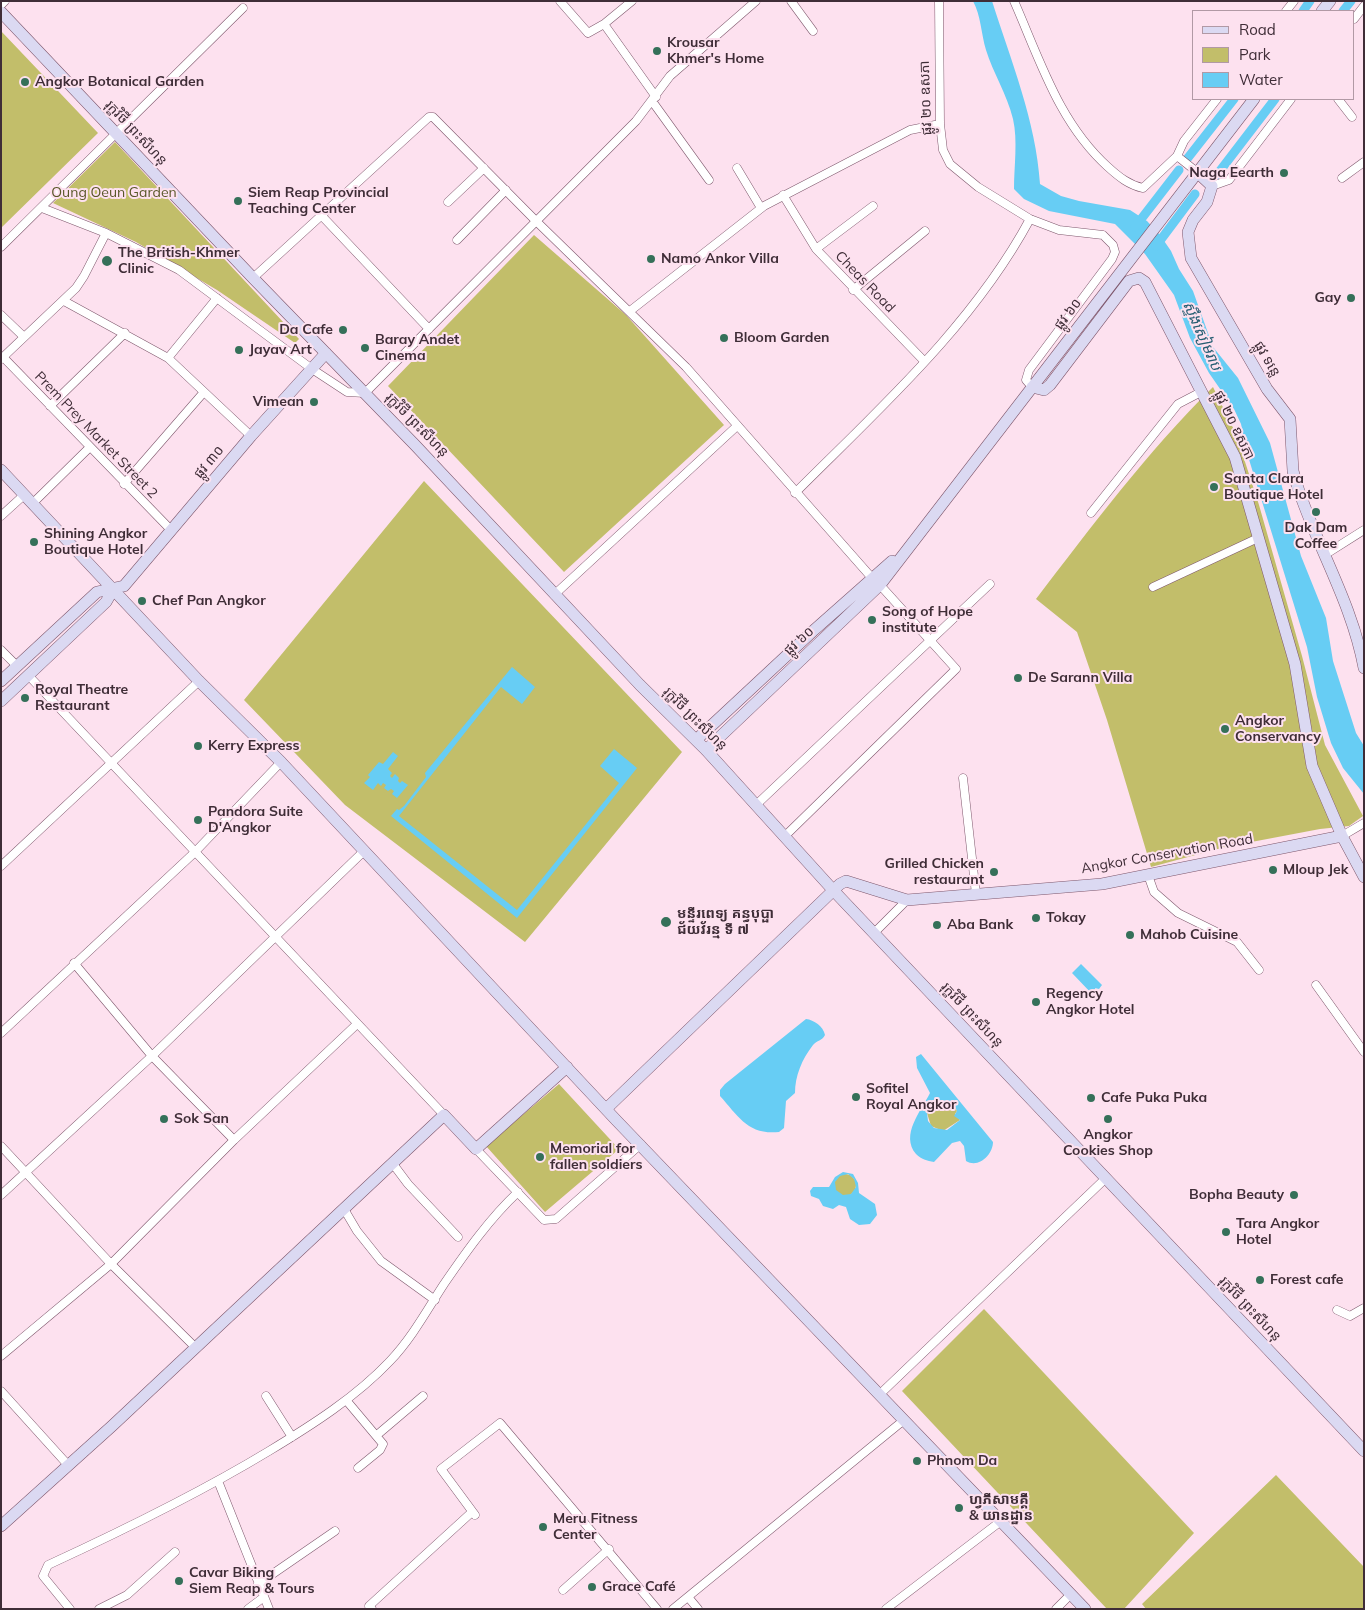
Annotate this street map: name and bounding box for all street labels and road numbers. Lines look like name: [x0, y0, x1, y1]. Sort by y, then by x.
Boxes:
street label: ផ្លូវ ២០ ឧសភា: [916, 60, 936, 136]
street label: រុក្ខវិថី ព្រះសីហនុ: [101, 97, 171, 169]
street label: Cheas Road: [832, 248, 898, 316]
street label: ផ្លូវ ៦០: [1051, 295, 1085, 333]
street label: ផ្លូវ ទន្លេ: [1250, 338, 1284, 380]
street label: Prem Prey Market Street 2: [31, 368, 161, 502]
street label: ផ្លូវ ២០ ឧសភា: [1210, 388, 1258, 462]
street label: រុក្ខវិថី ព្រះសីហនុ: [382, 389, 452, 461]
street label: ផ្លូវ ៣០: [190, 442, 228, 482]
street label: ផ្លូវ ៦០: [781, 623, 817, 659]
street label: រុក្ខវិថី ព្រះសីហនុ: [660, 684, 730, 754]
street label: Angkor Conservation Road: [1080, 831, 1254, 877]
street label: រុក្ខវិថី ព្រះសីហនុ: [937, 979, 1007, 1051]
street label: រុក្ខវិថី ព្រះសីហនុ: [1215, 1273, 1285, 1345]

